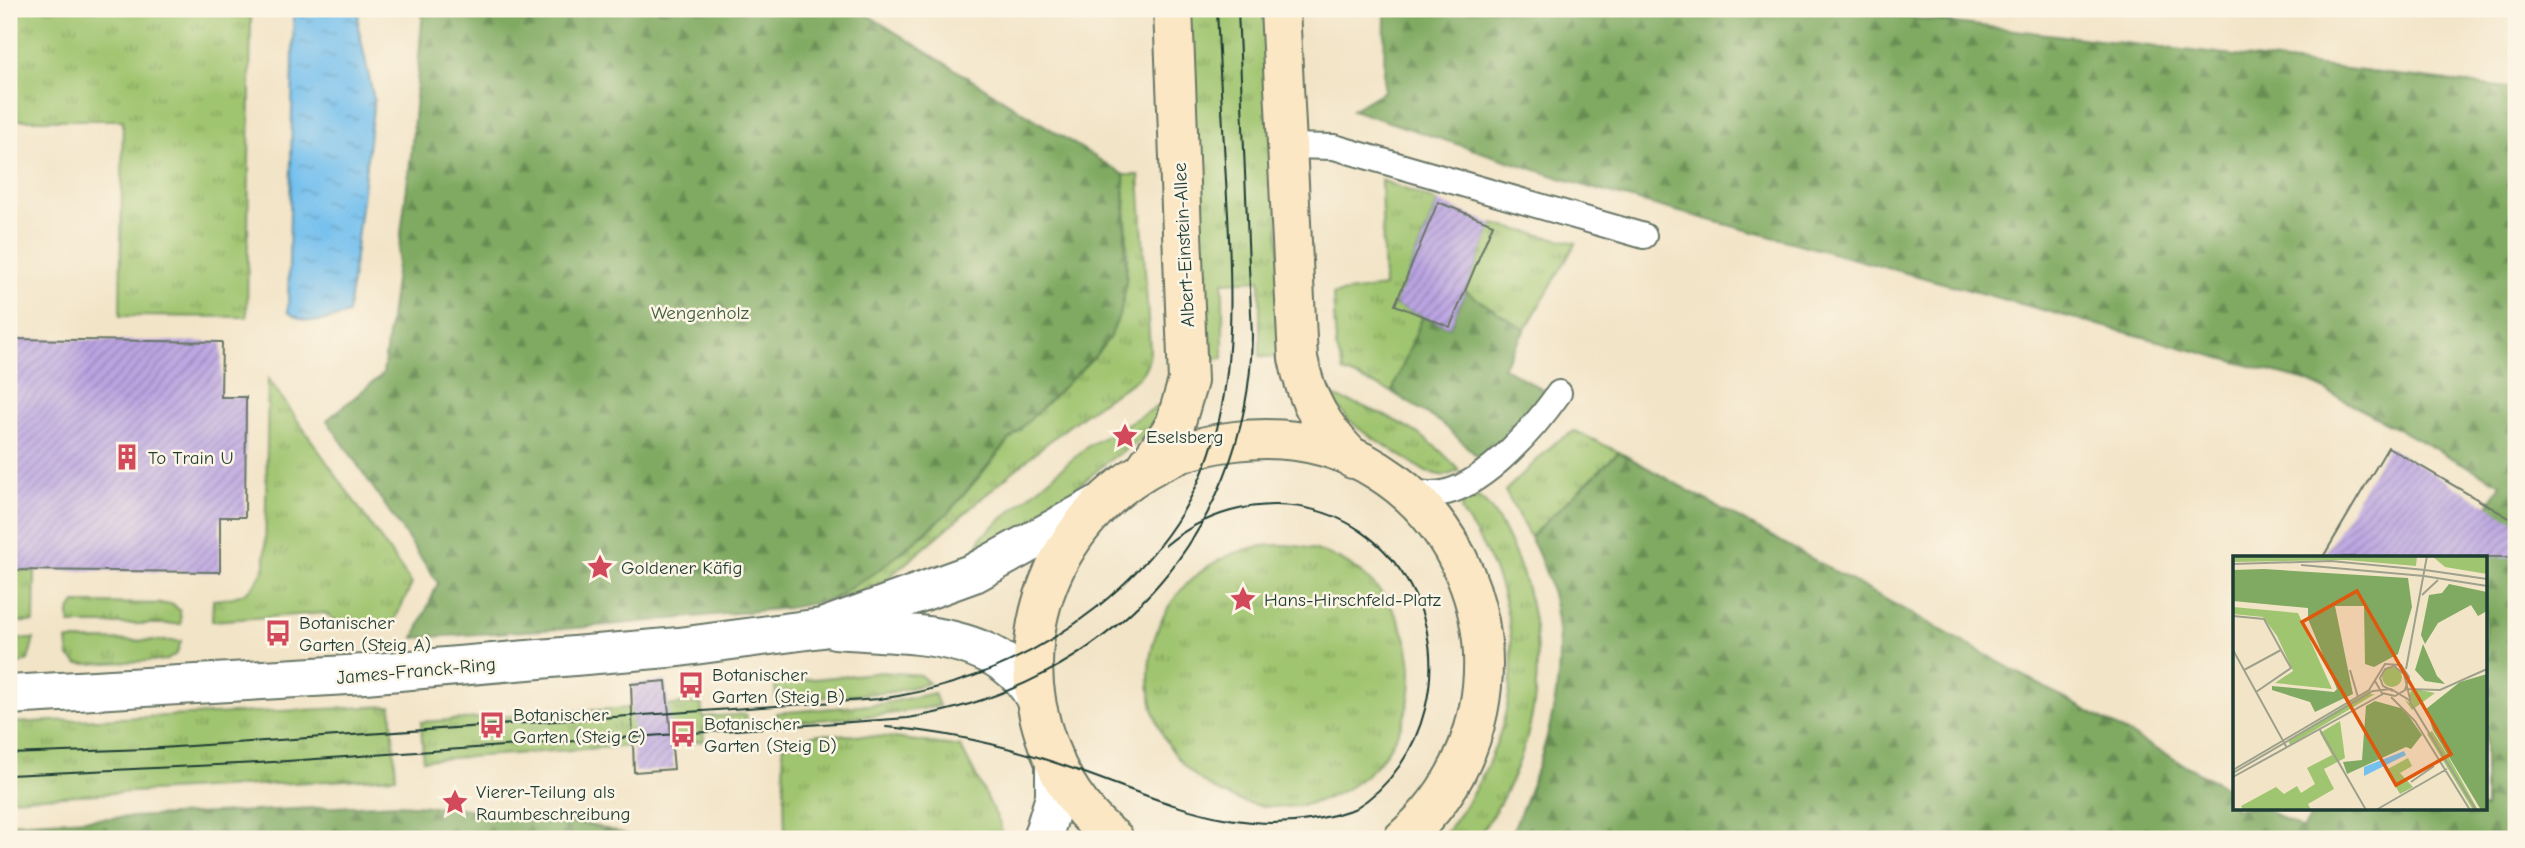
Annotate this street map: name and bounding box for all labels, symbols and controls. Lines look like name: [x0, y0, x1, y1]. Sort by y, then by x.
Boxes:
street label: Albert-Einstein-Allee: [1169, 162, 1199, 328]
park label: Wengenholz: [651, 302, 749, 324]
place icon: Eselsberg: [1110, 421, 1140, 451]
place label: Eselsberg: [1146, 426, 1224, 448]
building icon: To Train U: [112, 442, 142, 472]
place label: To Train U: [148, 447, 234, 469]
place icon: Goldener Käfig: [585, 552, 615, 582]
inset map: [2233, 556, 2486, 810]
place label: Goldener Käfig: [621, 557, 742, 579]
place icon: Hans-Hirschfeld-Platz: [1228, 584, 1258, 614]
place label: Hans-Hirschfeld-Platz: [1264, 589, 1441, 611]
place label: Botanischer Garten (Steig A): [299, 612, 431, 656]
bus stop icon: Botanischer Garten (Steig A): [263, 618, 293, 648]
street label: James-Franck-Ring: [335, 653, 497, 689]
place label: Botanischer Garten (Steig B): [712, 664, 845, 708]
bus stop icon: Botanischer Garten (Steig B): [676, 670, 706, 700]
place label: Botanischer Garten (Steig C): [513, 704, 646, 748]
bus stop icon: Botanischer Garten (Steig C): [477, 710, 507, 740]
place label: Botanischer Garten (Steig D): [704, 713, 837, 757]
bus stop icon: Botanischer Garten (Steig D): [668, 719, 698, 749]
place label: Vierer-Teilung als Raumbeschreibung: [476, 781, 631, 825]
place icon: Vierer-Teilung als Raumbeschreibung: [440, 787, 470, 817]

